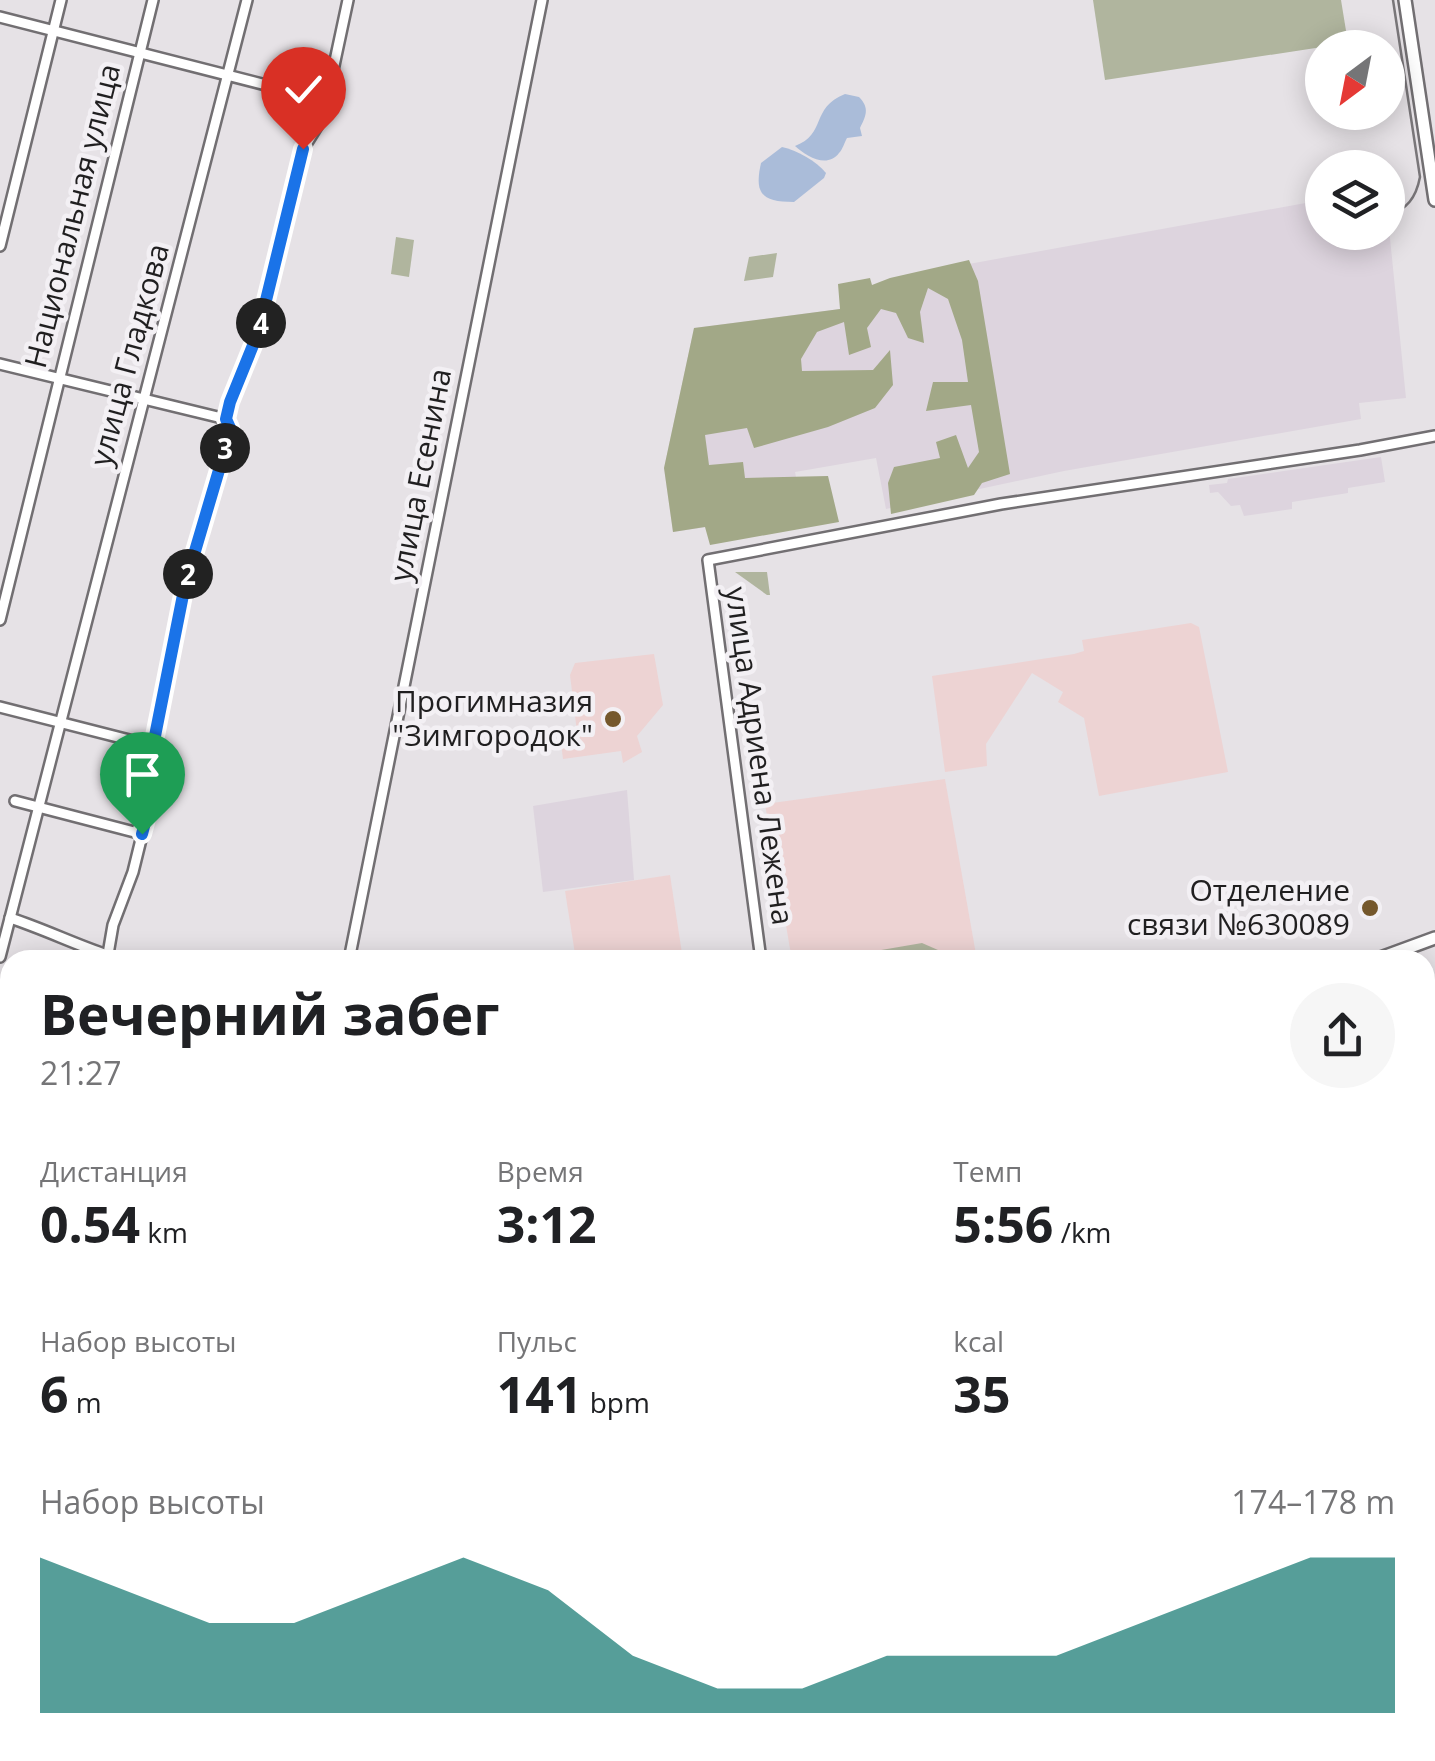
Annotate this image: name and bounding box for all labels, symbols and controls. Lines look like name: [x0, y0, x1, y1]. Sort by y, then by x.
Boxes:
north arrow: [1305, 30, 1405, 130]
map controls: [1305, 30, 1405, 250]
pin: [261, 47, 346, 150]
street label: Национальная улица: [14, 59, 129, 372]
icon: check: [276, 62, 331, 117]
button: layers: [1305, 150, 1405, 250]
street label: улица Гладкова: [79, 239, 178, 470]
pin: 4: [236, 298, 286, 348]
text: 4: [253, 304, 269, 342]
street label: улица Есенина: [379, 365, 460, 585]
pin: 3: [200, 423, 250, 473]
text: 3: [217, 429, 233, 467]
pin: 2: [163, 549, 213, 599]
text: 2: [180, 555, 196, 593]
street label: улица Адриена Лежена: [716, 584, 805, 927]
place label: Прогимназия "Зимгородок": [392, 680, 593, 755]
marker: Прогимназия "Зимгородок": [602, 708, 624, 730]
pin: [100, 732, 185, 835]
icon: arrive: [115, 747, 170, 802]
place label: Отделение связи №630089: [1127, 869, 1350, 944]
marker: Отделение связи №630089: [1359, 897, 1381, 919]
text: Вечерний забег: [40, 976, 500, 1051]
button: share: [1290, 983, 1395, 1088]
text: 21:27: [40, 1051, 122, 1094]
text: Дистанция: [40, 1152, 188, 1190]
text: Время: [497, 1152, 584, 1190]
text: Темп: [953, 1152, 1022, 1190]
text: 0.54: [40, 1190, 140, 1258]
text: 3:12: [497, 1190, 597, 1258]
text: 5:56: [953, 1190, 1053, 1258]
text: km: [140, 1213, 188, 1251]
text: /km: [1053, 1213, 1112, 1251]
text: Набор высоты: [40, 1322, 237, 1360]
text: Пульс: [497, 1322, 577, 1360]
text: kcal: [953, 1322, 1004, 1360]
text: 6: [40, 1360, 69, 1428]
text: 141: [497, 1360, 582, 1428]
text: 35: [953, 1360, 1011, 1428]
text: m: [69, 1383, 102, 1421]
text: bpm: [582, 1383, 650, 1421]
text: Набор высоты: [40, 1480, 265, 1523]
text: 174–178 m: [1231, 1480, 1395, 1523]

